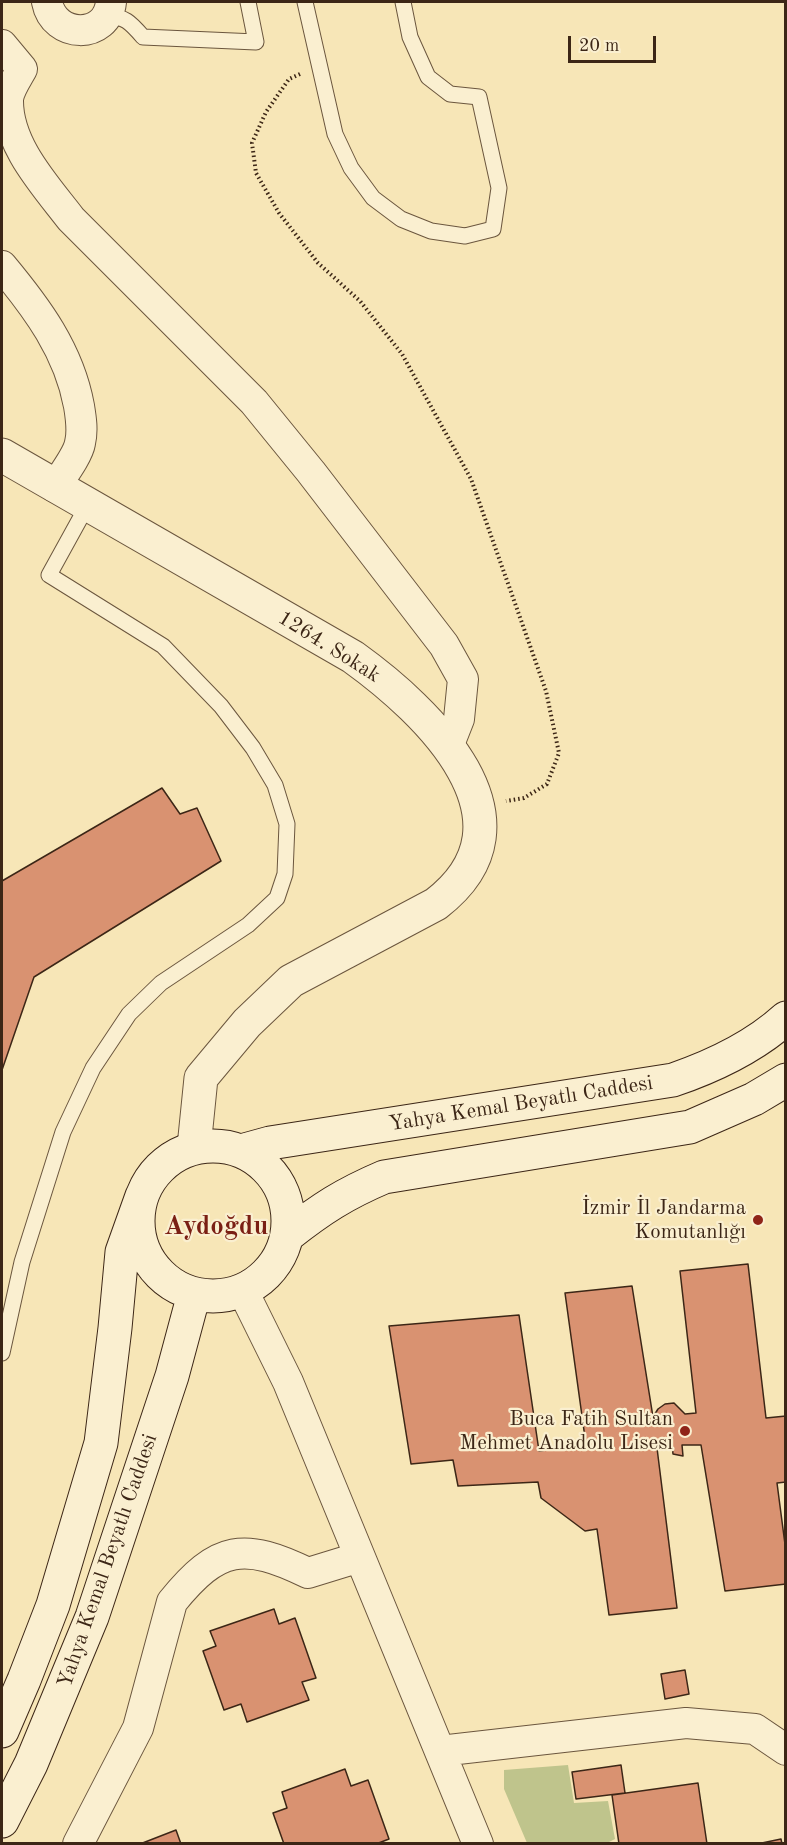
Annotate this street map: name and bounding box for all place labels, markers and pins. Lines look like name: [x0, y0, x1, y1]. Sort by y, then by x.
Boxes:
place label: İzmir İl Jandarma Komutanlığı: [582, 1195, 746, 1245]
marker: İzmir İl Jandarma Komutanlığı: [751, 1213, 765, 1227]
place label: Buca Fatih Sultan Mehmet Anadolu Lisesi: [460, 1406, 673, 1456]
marker: Buca Fatih Sultan Mehmet Anadolu Lisesi: [678, 1424, 692, 1438]

